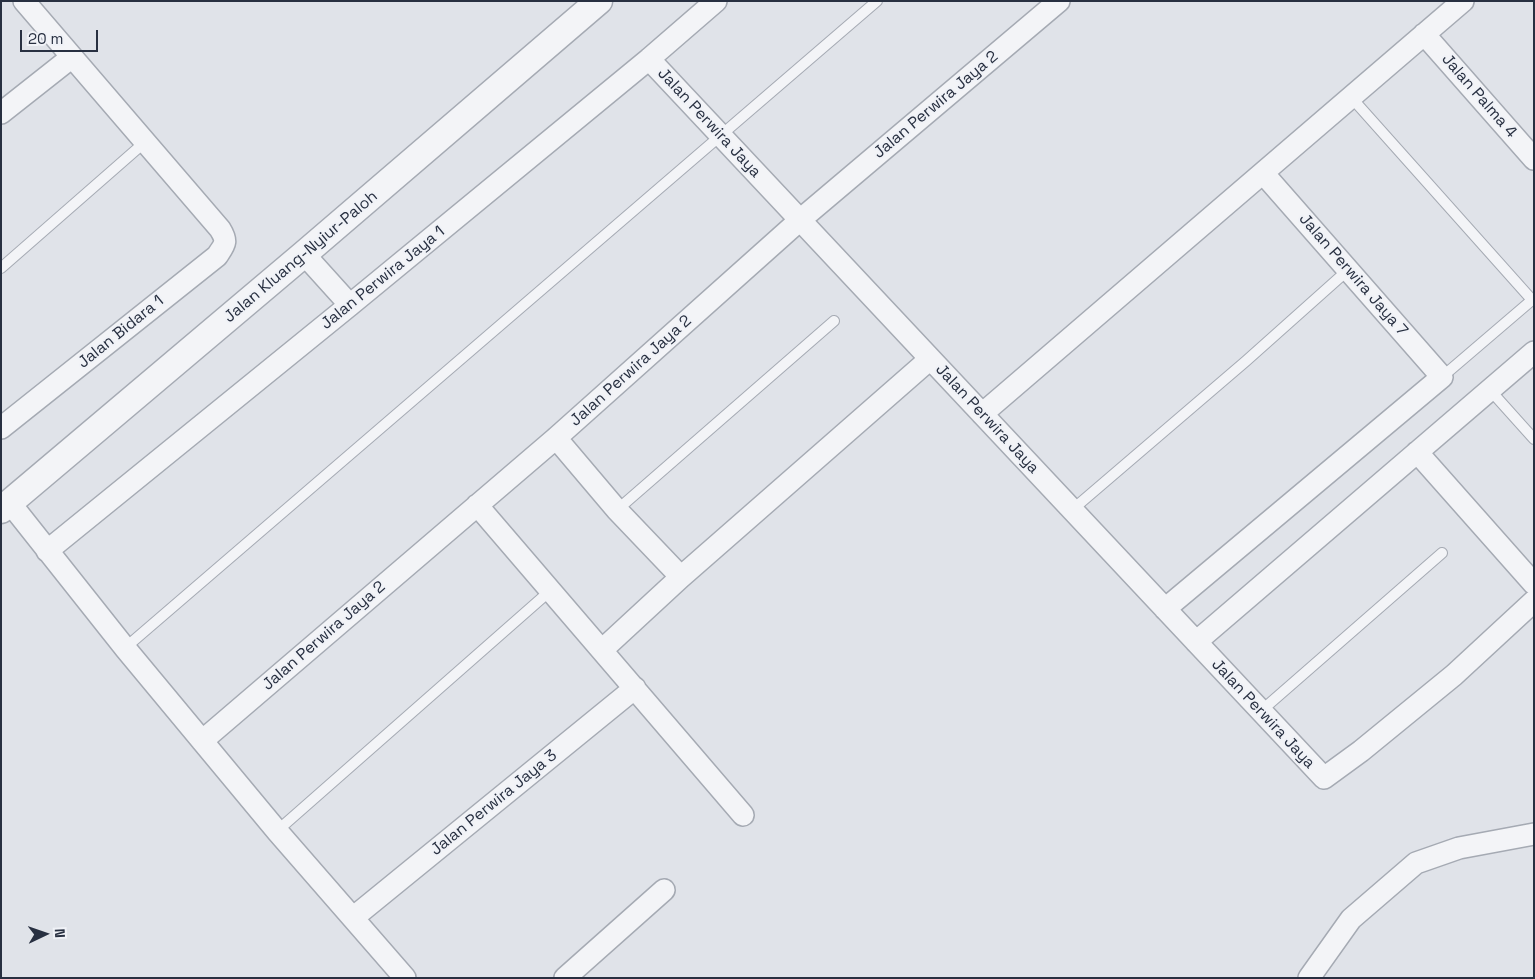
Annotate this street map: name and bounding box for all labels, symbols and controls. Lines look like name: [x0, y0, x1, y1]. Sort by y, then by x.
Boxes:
scale bar: [22, 20, 100, 52]
text: 20 m: [28, 29, 63, 48]
street label: Jalan Perwira Jaya 2: [870, 47, 1002, 163]
street label: Jalan Palma 4: [1437, 50, 1521, 142]
street label: Jalan Perwira Jaya: [653, 64, 765, 182]
street label: Jalan Kluang-Nyiur-Paloh: [220, 187, 382, 327]
street label: Jalan Perwira Jaya 7: [1295, 210, 1411, 340]
street label: Jalan Perwira Jaya 1: [317, 222, 449, 334]
street label: Jalan Bidara 1: [74, 291, 168, 373]
street label: Jalan Perwira Jaya 2: [566, 311, 696, 431]
street label: Jalan Perwira Jaya: [931, 360, 1043, 478]
street label: Jalan Perwira Jaya 2: [259, 577, 389, 695]
street label: Jalan Perwira Jaya: [1207, 655, 1319, 773]
street label: Jalan Perwira Jaya 3: [427, 746, 561, 860]
north arrow: [20, 909, 70, 959]
text: N: [51, 928, 69, 938]

